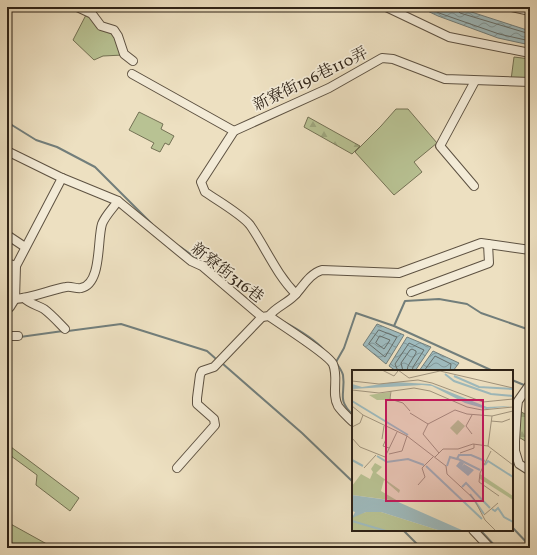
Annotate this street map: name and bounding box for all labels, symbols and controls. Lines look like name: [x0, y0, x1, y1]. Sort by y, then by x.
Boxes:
street label: 新寮街196巷110弄: [250, 42, 372, 117]
street label: 新寮街316巷: [186, 238, 268, 309]
inset map: [352, 370, 513, 531]

